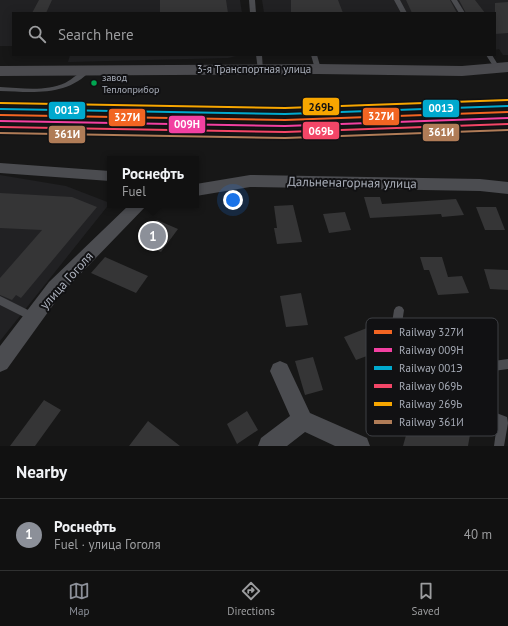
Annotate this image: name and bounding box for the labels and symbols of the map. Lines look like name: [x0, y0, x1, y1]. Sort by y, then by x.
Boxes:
street label: 3-я Транспортная улица: [197, 62, 311, 76]
place label: завод Теплоприбор: [102, 71, 159, 96]
marker: завод Теплоприбор: [89, 78, 99, 88]
line badge: 269Ь: [302, 97, 340, 116]
line badge: 001Э: [422, 99, 460, 118]
text: 269Ь: [309, 100, 333, 114]
line badge: 001Э: [48, 101, 86, 120]
text: 001Э: [428, 101, 454, 115]
text: 001Э: [54, 103, 80, 117]
line badge: 327И: [362, 107, 400, 126]
line badge: 327И: [108, 108, 146, 127]
text: 327И: [368, 109, 394, 123]
text: 327И: [114, 110, 140, 124]
line badge: 009Н: [168, 115, 206, 134]
text: 009Н: [174, 117, 200, 131]
line badge: 069Ь: [302, 121, 340, 140]
line badge: 361И: [422, 123, 460, 142]
text: 069Ь: [309, 124, 333, 138]
line badge: 361И: [48, 125, 86, 144]
text: 361И: [428, 125, 454, 139]
text: 361И: [54, 127, 80, 141]
street label: Дальненагорная улица: [287, 173, 417, 192]
your location: [223, 190, 243, 210]
pin: 1: [140, 221, 166, 251]
street label: улица Гоголя: [36, 248, 97, 313]
legend: [366, 318, 498, 436]
text: Railway 327И: [399, 325, 464, 339]
text: Railway 009Н: [399, 343, 464, 357]
text: Railway 001Э: [399, 361, 463, 375]
text: Railway 069Ь: [399, 379, 462, 393]
text: Railway 269Ь: [399, 397, 462, 411]
text: Railway 361И: [399, 415, 464, 429]

